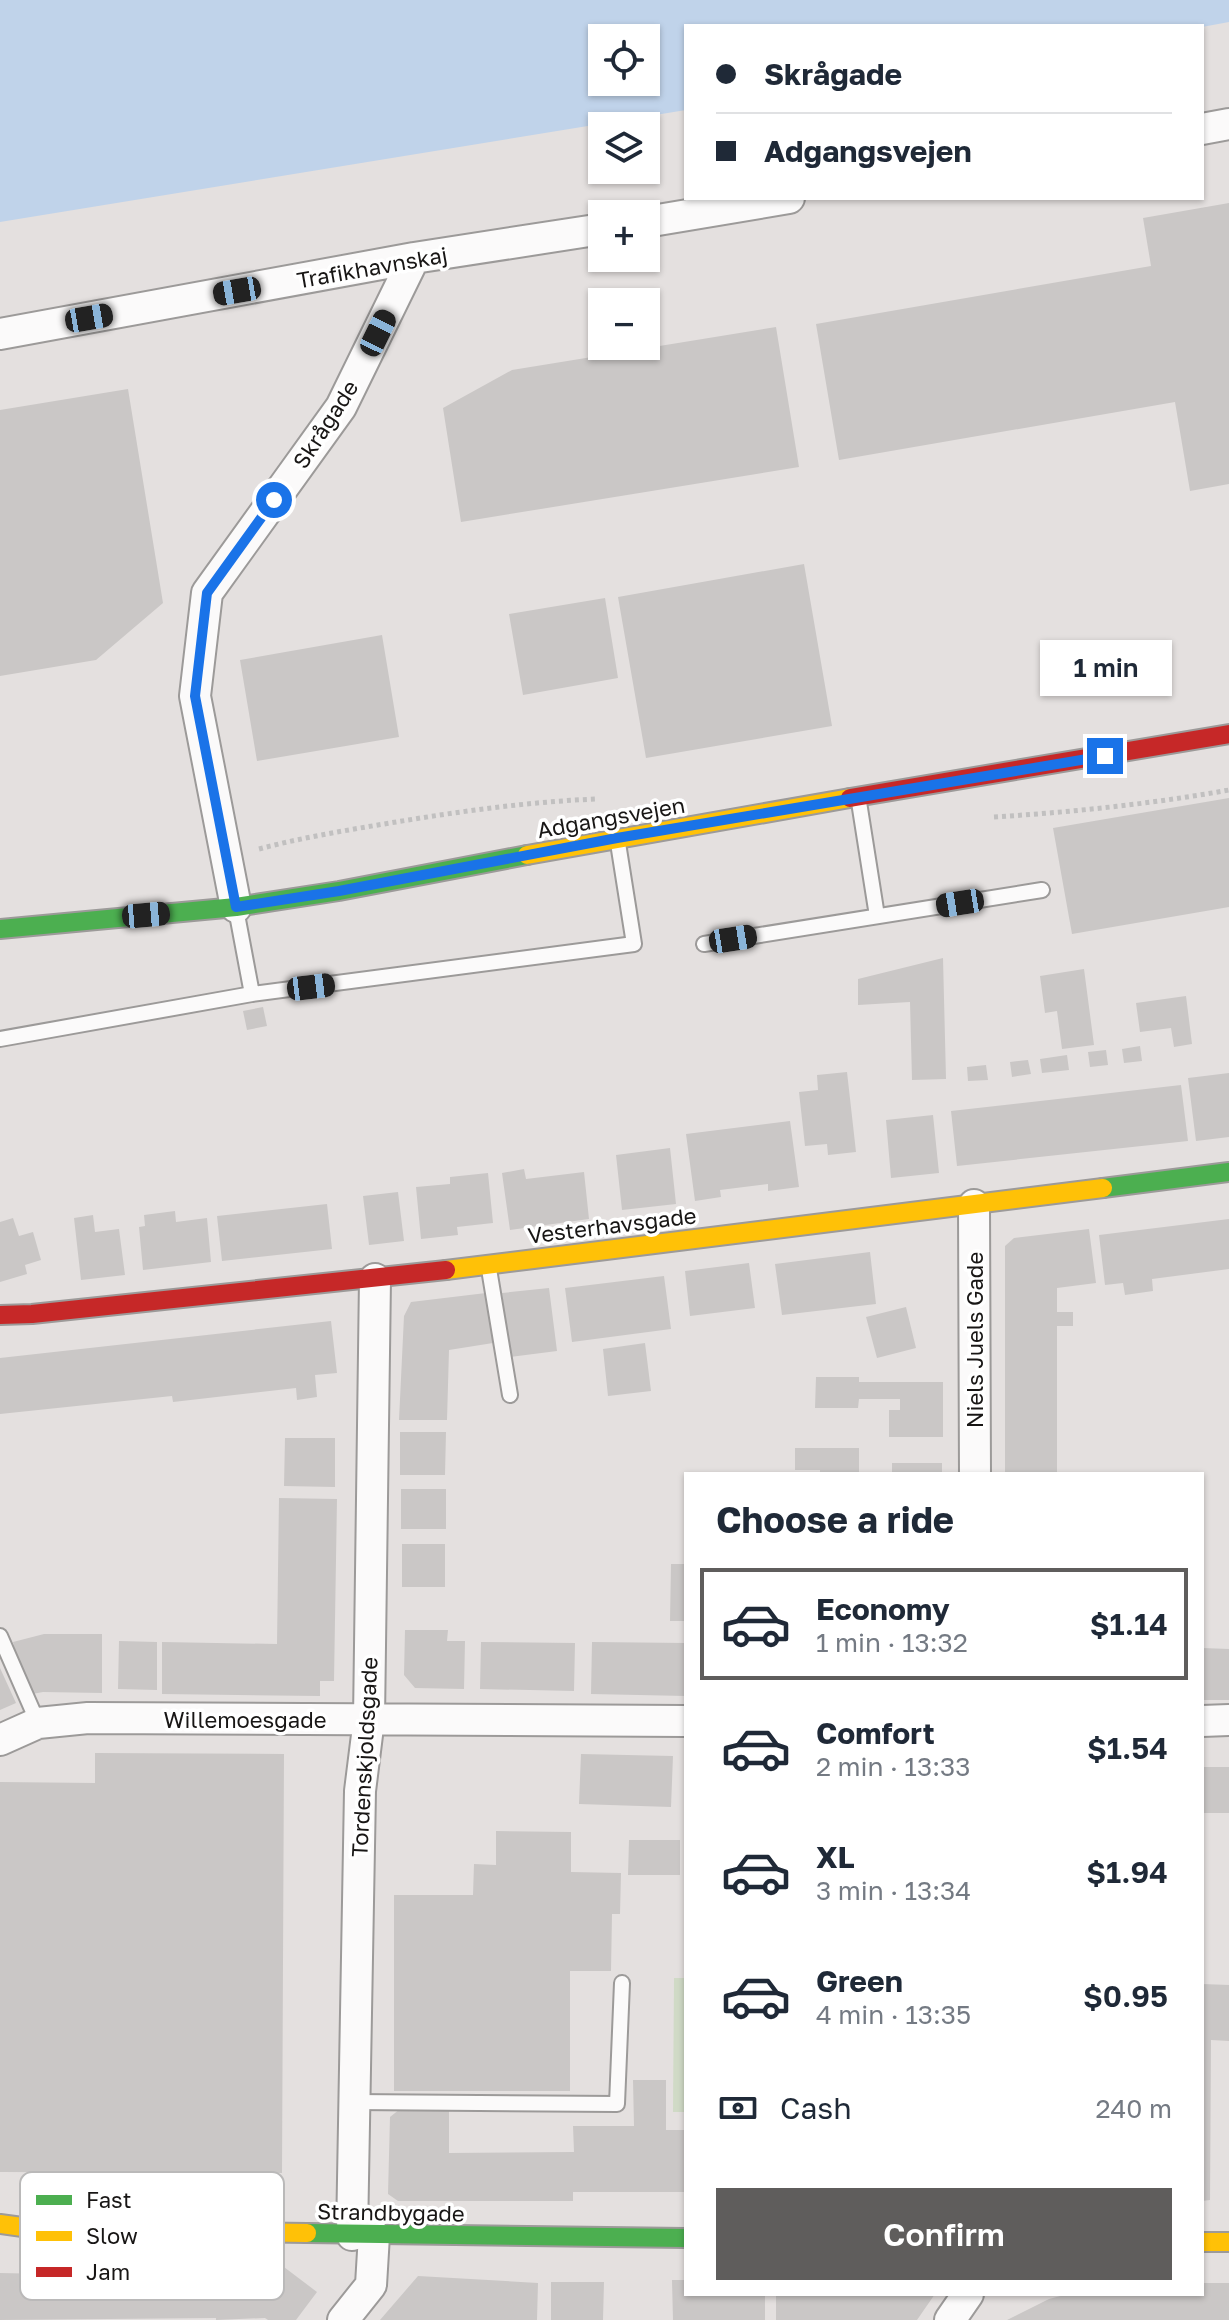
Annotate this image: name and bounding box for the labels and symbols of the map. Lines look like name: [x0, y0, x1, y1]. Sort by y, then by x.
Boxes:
street label: Trafikhavnskaj: [295, 240, 449, 294]
car: [211, 275, 263, 307]
car: [63, 302, 115, 334]
car: [357, 306, 399, 360]
street label: Skrågade: [287, 375, 363, 473]
route start: [256, 482, 292, 518]
callout: 1 min: [1039, 640, 1171, 696]
route end: [1087, 738, 1123, 774]
street label: Adgangsvejen: [535, 791, 687, 843]
car: [934, 887, 986, 919]
car: [121, 901, 171, 929]
car: [707, 923, 759, 955]
car: [286, 972, 336, 1002]
street label: Vesterhavsgade: [526, 1201, 698, 1249]
street label: Niels Juels Gade: [961, 1252, 988, 1428]
street label: Tordenskjoldsgade: [345, 1656, 383, 1858]
street label: Willemoesgade: [164, 1706, 326, 1733]
legend: [20, 2172, 284, 2300]
text: Fast: [86, 2186, 132, 2213]
street label: Strandbygade: [317, 2197, 465, 2227]
text: Slow: [86, 2222, 138, 2249]
text: Jam: [86, 2258, 130, 2285]

